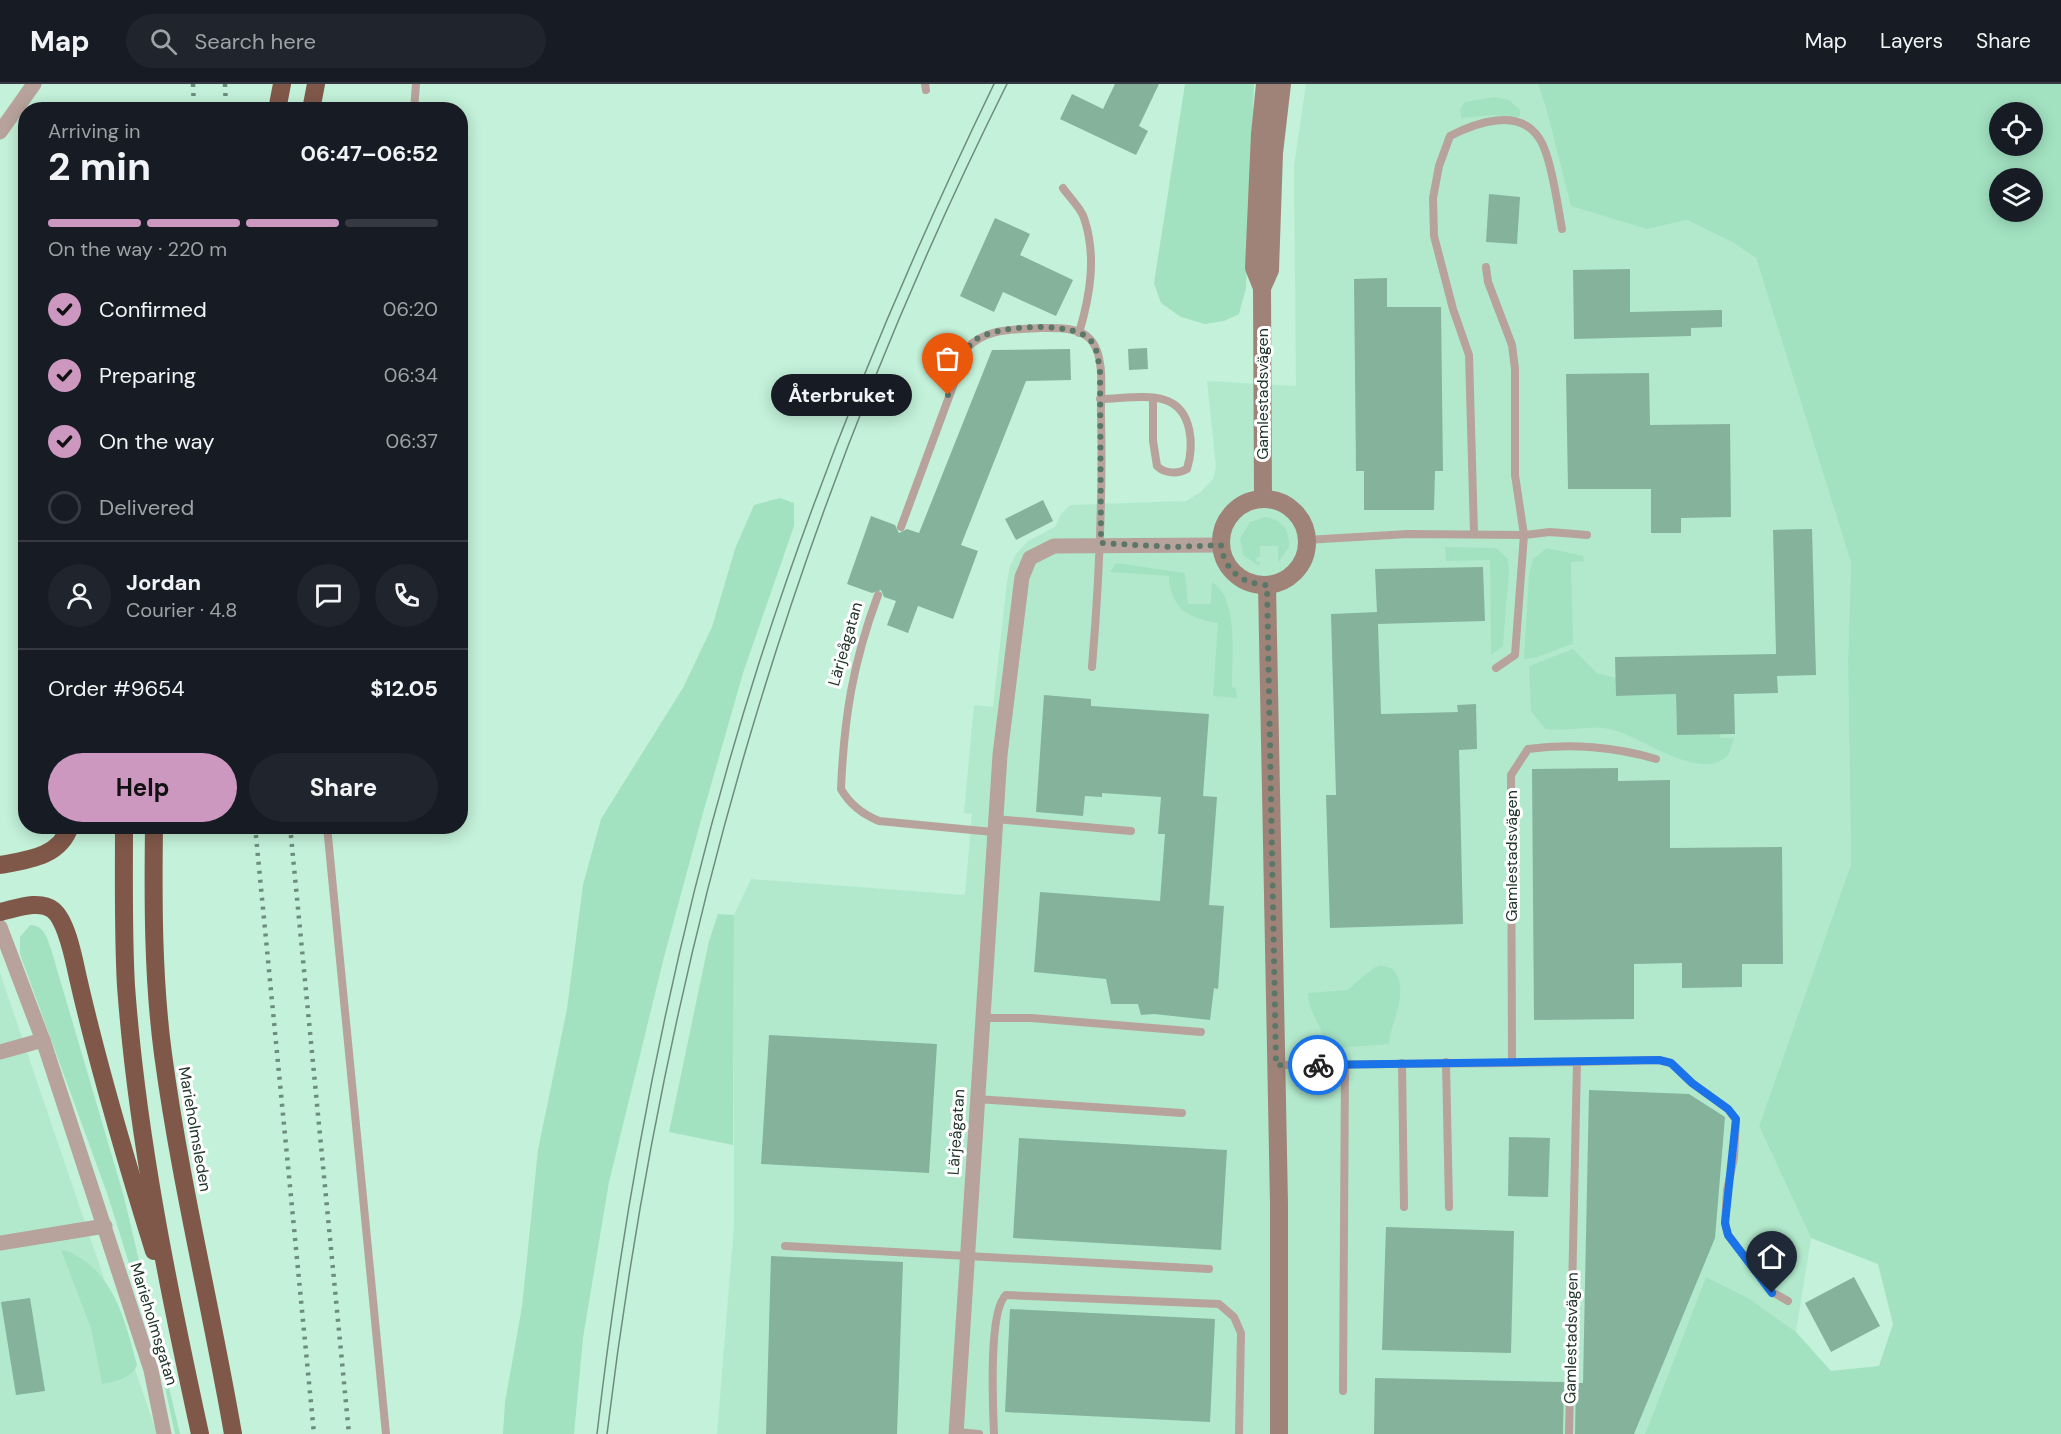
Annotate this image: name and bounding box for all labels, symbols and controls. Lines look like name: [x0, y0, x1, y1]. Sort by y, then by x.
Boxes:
search box: [126, 14, 546, 68]
text: Map: [30, 23, 90, 60]
icon: search: [147, 25, 180, 58]
text: Search here: [195, 27, 316, 56]
text: Map: [1805, 27, 1847, 55]
text: Layers: [1880, 27, 1943, 55]
text: Share: [1976, 27, 2031, 55]
map controls: [1989, 102, 2043, 222]
button: locate: [1989, 102, 2043, 156]
text: Arriving in: [48, 118, 140, 144]
text: 06:47–06:52: [301, 139, 438, 168]
text: 2 min: [48, 141, 151, 192]
button: layers: [1989, 168, 2043, 222]
text: On the way · 220 m: [48, 236, 227, 262]
icon: check: [48, 293, 81, 326]
text: Confirmed: [99, 295, 207, 324]
text: 06:20: [383, 296, 438, 322]
street label: Gamlestadsvägen: [1252, 328, 1273, 460]
pin: [922, 333, 973, 395]
icon: bag: [931, 342, 964, 375]
icon: check: [48, 359, 81, 392]
text: Preparing: [99, 361, 196, 390]
text: 06:34: [384, 362, 438, 388]
callout: Återbruket: [771, 374, 912, 416]
text: Återbruket: [788, 382, 895, 408]
icon: check: [48, 425, 81, 458]
text: On the way: [99, 427, 214, 456]
text: 06:37: [386, 428, 438, 454]
text: Delivered: [99, 493, 194, 522]
button: person: [48, 564, 111, 627]
button: chat: [297, 564, 360, 627]
button: phone: [375, 564, 438, 627]
text: Jordan: [126, 568, 201, 597]
text: Courier · 4.8: [126, 597, 237, 623]
street label: Lärjeågatan: [823, 600, 867, 688]
text: Order #9654: [48, 674, 185, 703]
text: $12.05: [370, 674, 438, 703]
button: Help: [48, 753, 237, 822]
button: Share: [249, 753, 438, 822]
street label: Gamlestadsvägen: [1501, 790, 1522, 922]
courier: [1288, 1035, 1348, 1095]
icon: bike: [1302, 1049, 1335, 1082]
street label: Marieholmsleden: [174, 1065, 216, 1193]
street label: Lärjeågatan: [943, 1088, 969, 1176]
pin: [1746, 1231, 1797, 1293]
icon: home: [1755, 1240, 1788, 1273]
street label: Marieholmsgatan: [125, 1260, 183, 1388]
street label: Gamlestadsvägen: [1559, 1272, 1583, 1404]

